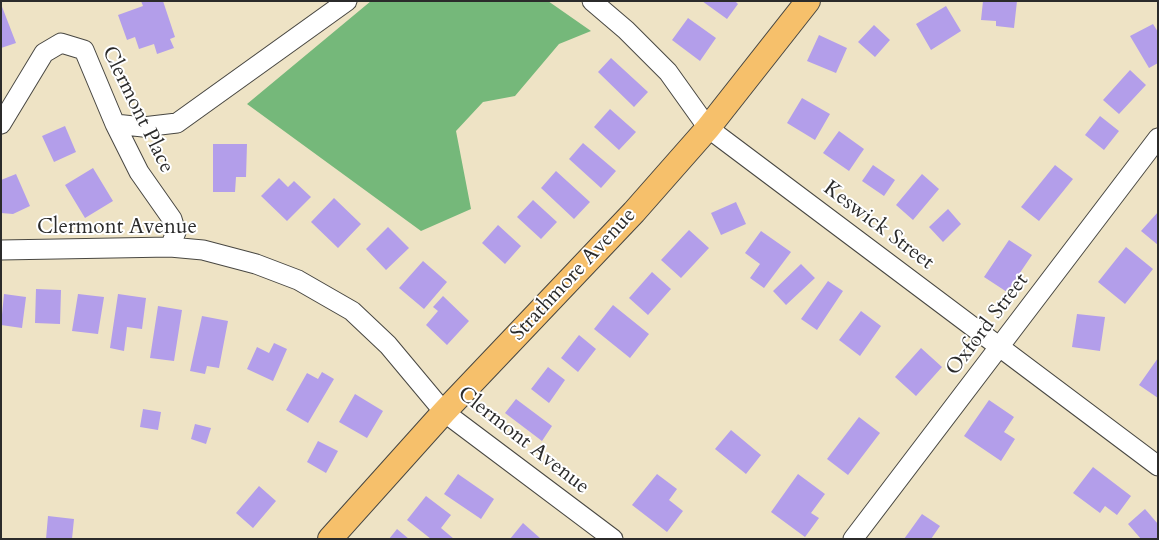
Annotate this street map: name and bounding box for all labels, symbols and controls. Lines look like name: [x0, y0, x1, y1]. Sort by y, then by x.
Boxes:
street label: Clermont Place: [95, 43, 179, 177]
street label: Keswick Street: [818, 176, 938, 276]
street label: Strathmore Avenue: [506, 203, 642, 347]
street label: Clermont Avenue: [37, 215, 197, 241]
street label: Oxford Street: [941, 269, 1035, 381]
street label: Clermont Avenue: [452, 382, 594, 500]

